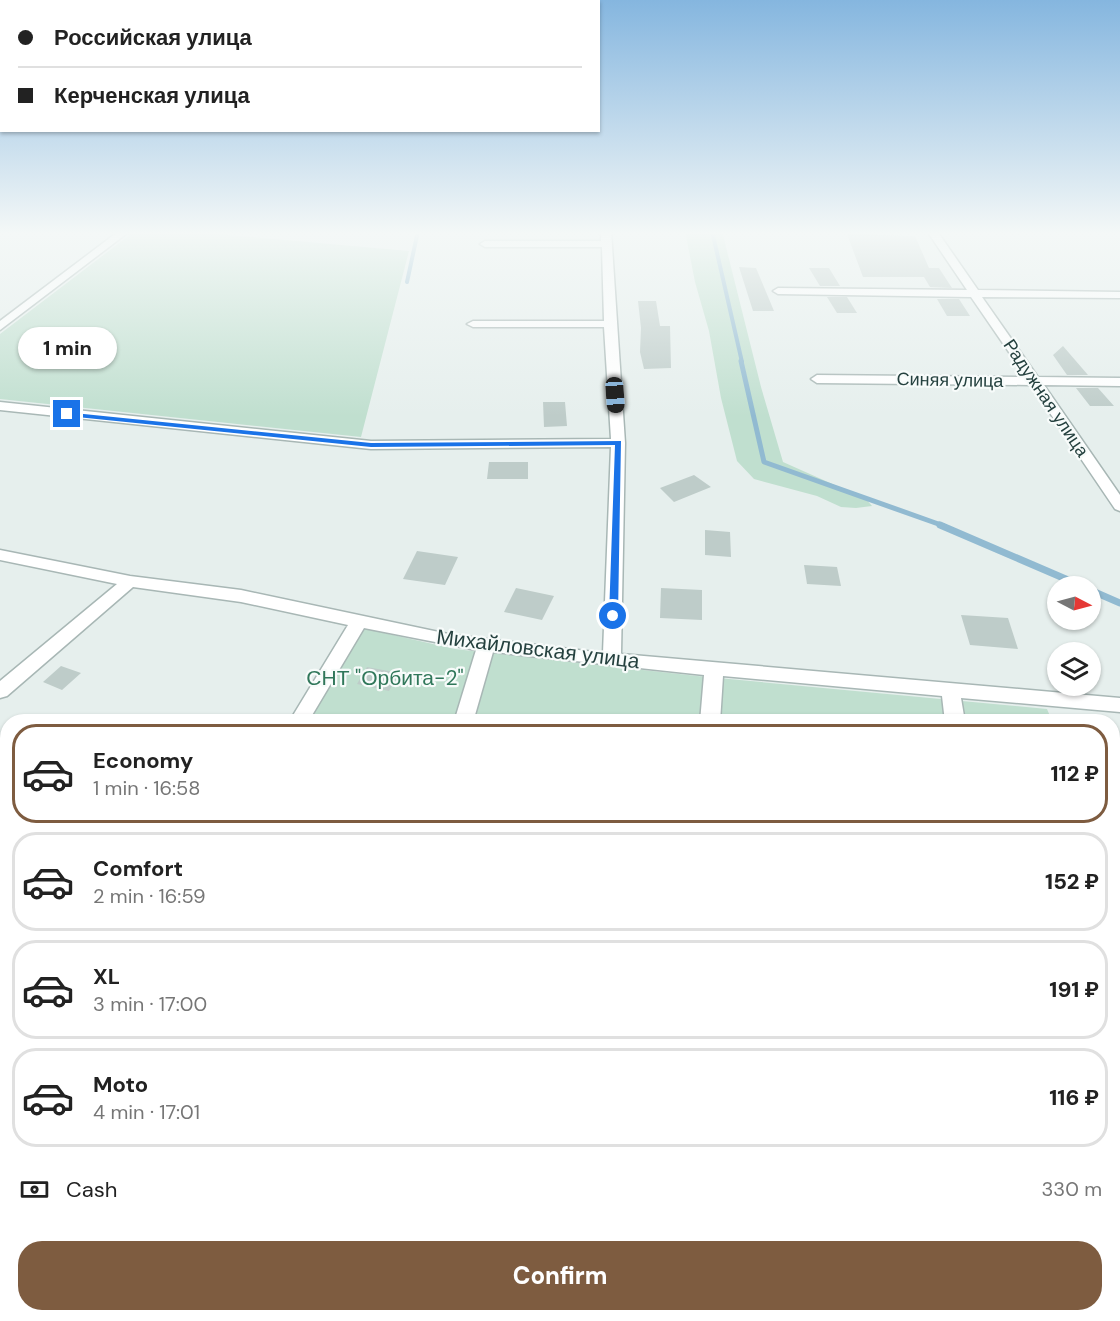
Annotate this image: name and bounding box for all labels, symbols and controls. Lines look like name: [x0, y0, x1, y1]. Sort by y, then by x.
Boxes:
text: Российская улица: [54, 23, 252, 52]
text: Керченская улица: [54, 81, 250, 110]
callout: 1 min: [17, 327, 116, 369]
street label: Радужная улица: [998, 334, 1095, 462]
text: 1 min: [43, 335, 92, 361]
street label: Синяя улица: [896, 367, 1005, 393]
car: [605, 376, 625, 414]
route end: [53, 400, 80, 427]
north arrow: [1047, 576, 1101, 630]
map controls: [1047, 576, 1101, 696]
route start: [599, 602, 626, 629]
street label: Михайловская улица: [435, 623, 642, 675]
button: layers: [1047, 642, 1101, 696]
park label: СНТ "Орбита-2": [306, 664, 464, 692]
text: Economy: [93, 746, 193, 775]
icon: car: [21, 747, 75, 801]
text: 112 ₽: [1050, 759, 1099, 788]
text: 1 min · 16:58: [93, 775, 200, 801]
text: Comfort: [93, 854, 183, 883]
icon: car: [21, 855, 75, 909]
text: 152 ₽: [1045, 867, 1099, 896]
text: 2 min · 16:59: [93, 883, 206, 909]
text: XL: [93, 962, 120, 991]
icon: car: [21, 963, 75, 1017]
text: 191 ₽: [1049, 975, 1099, 1004]
text: 3 min · 17:00: [93, 991, 207, 1017]
text: Moto: [93, 1070, 148, 1099]
icon: car: [21, 1071, 75, 1125]
text: 116 ₽: [1049, 1083, 1099, 1112]
text: 4 min · 17:01: [93, 1099, 200, 1125]
icon: cash: [18, 1173, 51, 1206]
text: Cash: [66, 1175, 117, 1204]
text: 330 m: [1042, 1176, 1102, 1202]
button: Confirm: [18, 1241, 1102, 1310]

